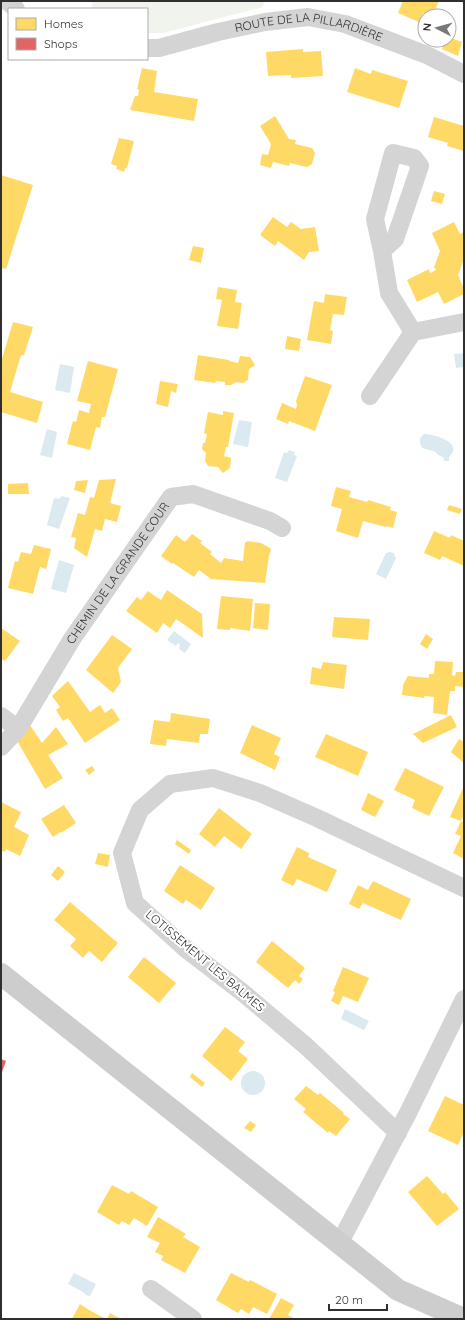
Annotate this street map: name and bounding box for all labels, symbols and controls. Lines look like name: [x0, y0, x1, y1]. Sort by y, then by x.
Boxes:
legend: [8, 8, 148, 60]
north arrow: [417, 8, 457, 48]
street label: ROUTE DE LA PILLARDIÈRE: [233, 9, 385, 45]
text: Homes: [44, 16, 84, 31]
text: N: [420, 22, 434, 32]
text: Shops: [44, 36, 78, 51]
street label: CHEMIN DE LA GRANDE COUR: [63, 499, 172, 647]
street label: LOTISSEMENT LES BALMES: [143, 907, 268, 1015]
scale bar: [329, 1286, 387, 1312]
text: 20 m: [335, 1292, 363, 1307]

